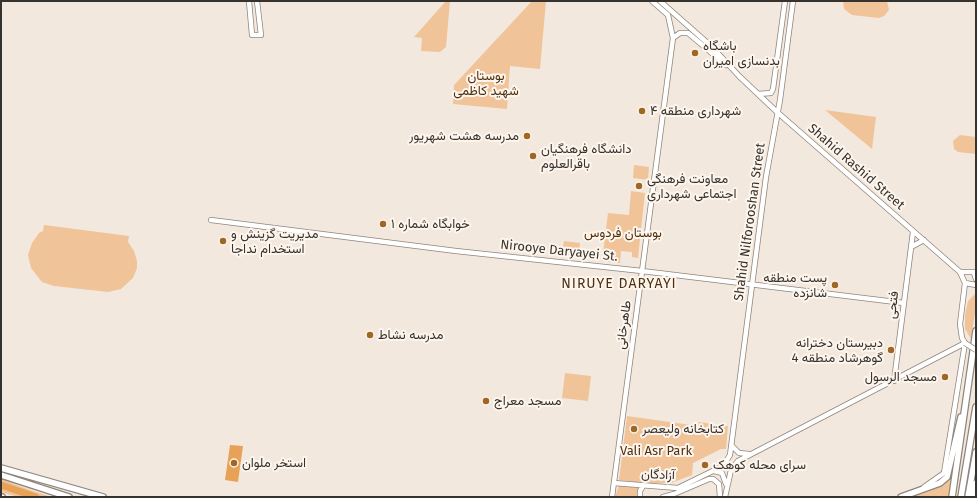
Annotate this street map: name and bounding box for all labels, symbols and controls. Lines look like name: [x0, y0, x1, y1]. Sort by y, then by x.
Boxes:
place label: باشگاه بدنسازی امیران: [703, 38, 780, 69]
marker: باشگاه بدنسازی امیران: [690, 48, 700, 58]
park label: بوستان شهید کاظمی: [453, 68, 519, 99]
place label: شهرداری منطقه ۴: [650, 103, 741, 119]
marker: شهرداری منطقه ۴: [637, 106, 647, 116]
street label: Shahid Rashid Street: [805, 121, 907, 213]
place label: مدرسه هشت شهریور: [409, 128, 519, 144]
marker: مدرسه هشت شهریور: [522, 131, 532, 141]
place label: دانشگاه فرهنگیان باقرالعلوم: [541, 141, 631, 172]
street label: Shahid Nilforooshan Street: [731, 142, 769, 302]
marker: دانشگاه فرهنگیان باقرالعلوم: [528, 151, 538, 161]
place label: معاونت فرهنگی اجتماعی شهرداری: [647, 171, 736, 202]
marker: معاونت فرهنگی اجتماعی شهرداری: [634, 181, 644, 191]
place label: خوابگاه شماره ۱: [391, 216, 470, 232]
marker: خوابگاه شماره ۱: [378, 219, 388, 229]
park label: بوستان فردوس: [584, 225, 662, 241]
place label: مدیریت گزینش و استخدام نداجا: [231, 226, 318, 257]
marker: مدیریت گزینش و استخدام نداجا: [218, 236, 228, 246]
street label: Nirooye Daryayei St.: [499, 237, 619, 265]
place label: پست منطقه شانزده: [763, 270, 827, 301]
district label: NIRUYE DARYAYI: [561, 276, 677, 292]
marker: پست منطقه شانزده: [830, 280, 840, 290]
street label: فتحی: [884, 290, 902, 320]
street label: طاهرخانی: [613, 300, 635, 350]
place label: مدرسه نشاط: [378, 327, 443, 343]
marker: مدرسه نشاط: [365, 330, 375, 340]
place label: دبیرستان دخترانه گوهرشاد منطقه 4: [791, 335, 883, 366]
marker: دبیرستان دخترانه گوهرشاد منطقه 4: [886, 345, 896, 355]
place label: مسجد الرسول: [865, 369, 937, 385]
marker: مسجد الرسول: [940, 372, 950, 382]
place label: مسجد معراج: [494, 393, 561, 409]
marker: مسجد معراج: [481, 396, 491, 406]
place label: کتابخانه ولیعصر: [642, 421, 724, 437]
marker: کتابخانه ولیعصر: [629, 424, 639, 434]
park label: Vali Asr Park: [620, 443, 692, 459]
place label: استخر ملوان: [242, 455, 306, 471]
place label: سرای محله کوهک: [713, 457, 806, 473]
marker: استخر ملوان: [229, 458, 239, 468]
marker: سرای محله کوهک: [700, 460, 710, 470]
street label: آزادگان: [641, 467, 675, 483]

